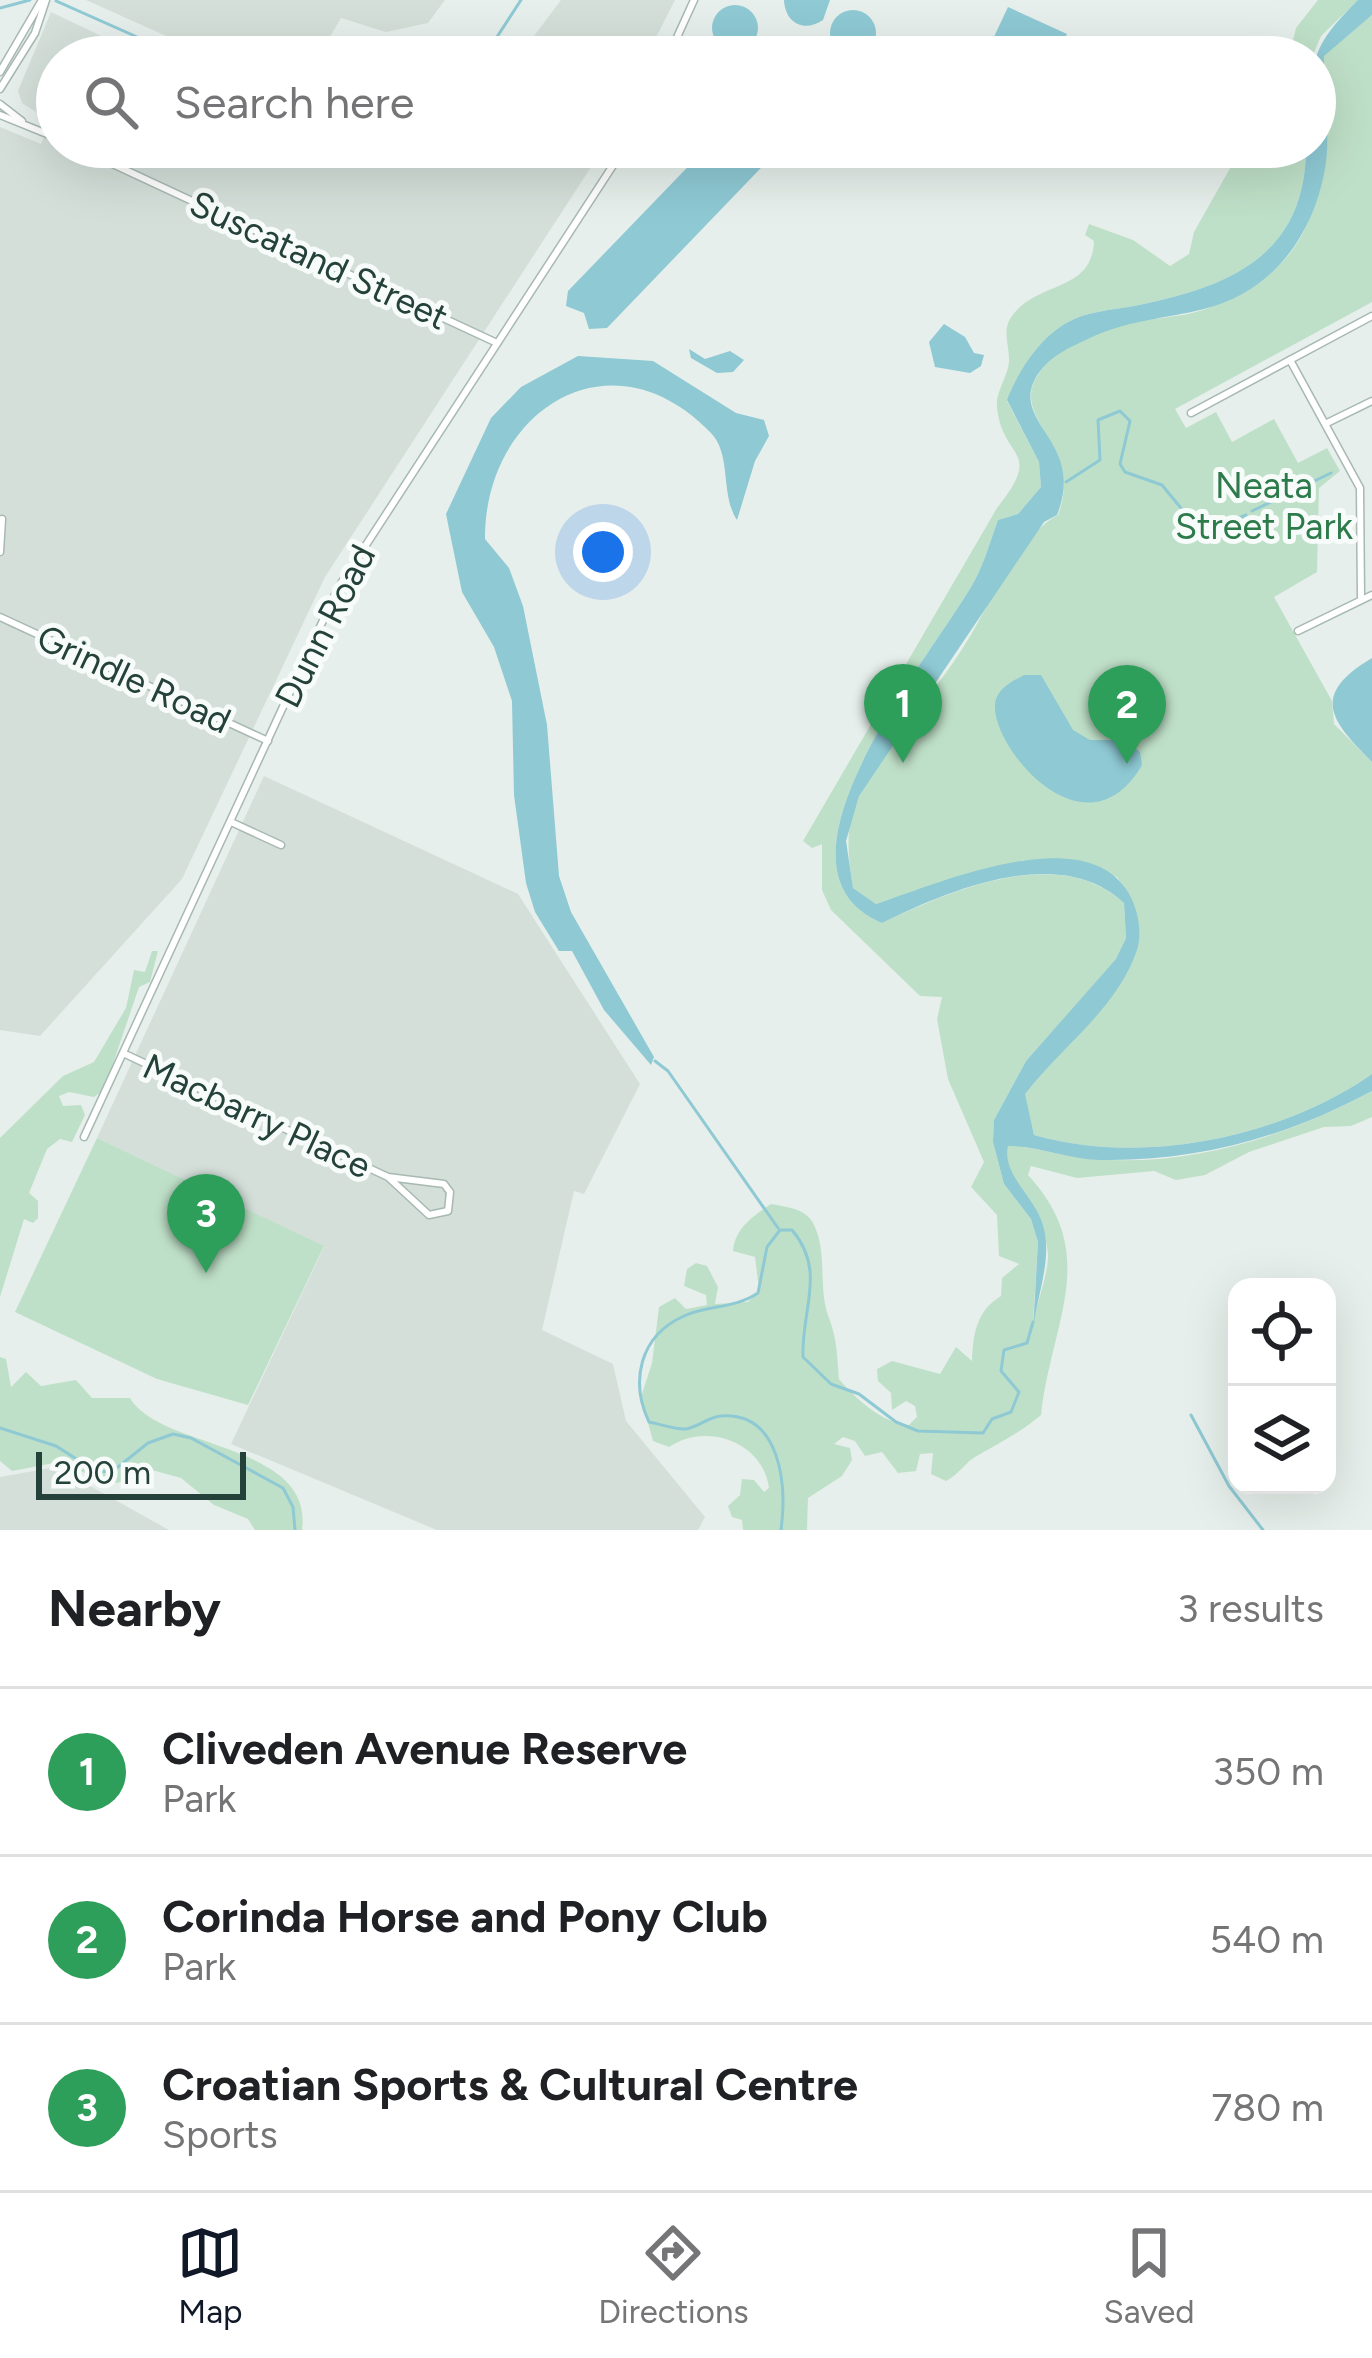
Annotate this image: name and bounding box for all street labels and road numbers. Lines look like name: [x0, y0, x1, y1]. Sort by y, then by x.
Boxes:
street label: Suscatand Street: [183, 181, 455, 339]
street label: Dunn Road: [266, 537, 384, 715]
street label: Grindle Road: [30, 615, 238, 743]
street label: Macbarry Place: [136, 1044, 378, 1188]

